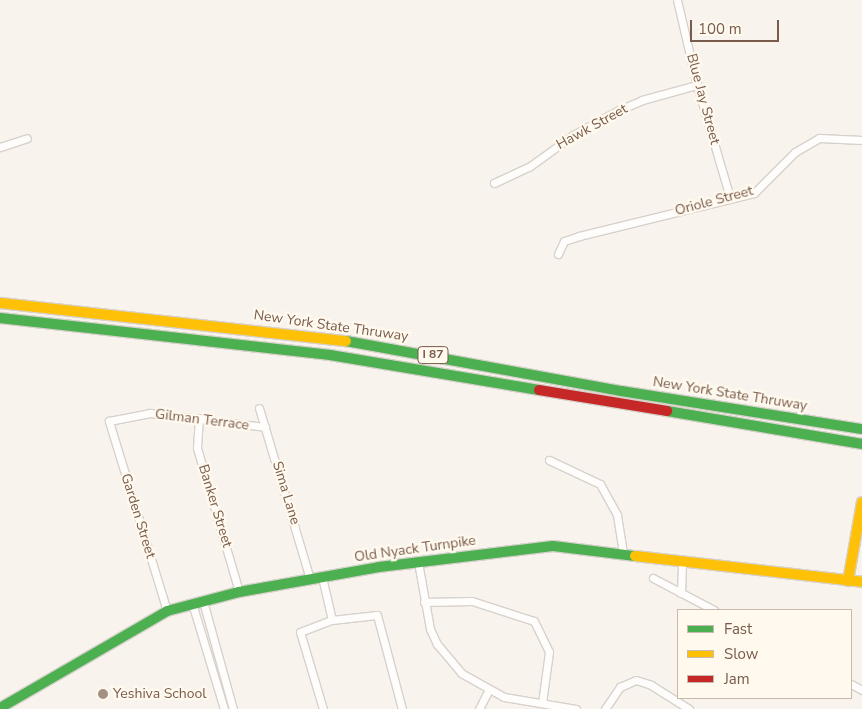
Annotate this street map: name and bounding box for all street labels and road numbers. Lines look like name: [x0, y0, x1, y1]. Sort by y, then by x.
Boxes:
street label: Blue Jay Street: [683, 52, 723, 146]
street label: Hawk Street: [554, 101, 630, 153]
street label: Oriole Street: [673, 183, 755, 219]
street label: New York State Thruway: [253, 307, 409, 345]
road number: I 87: [417, 346, 449, 364]
street label: New York State Thruway: [652, 374, 808, 414]
street label: Gilman Terrace: [154, 406, 250, 434]
street label: Sima Lane: [268, 459, 304, 527]
street label: Banker Street: [194, 462, 236, 550]
street label: Garden Street: [117, 472, 159, 560]
street label: Old Nyack Turnpike: [353, 532, 477, 566]

